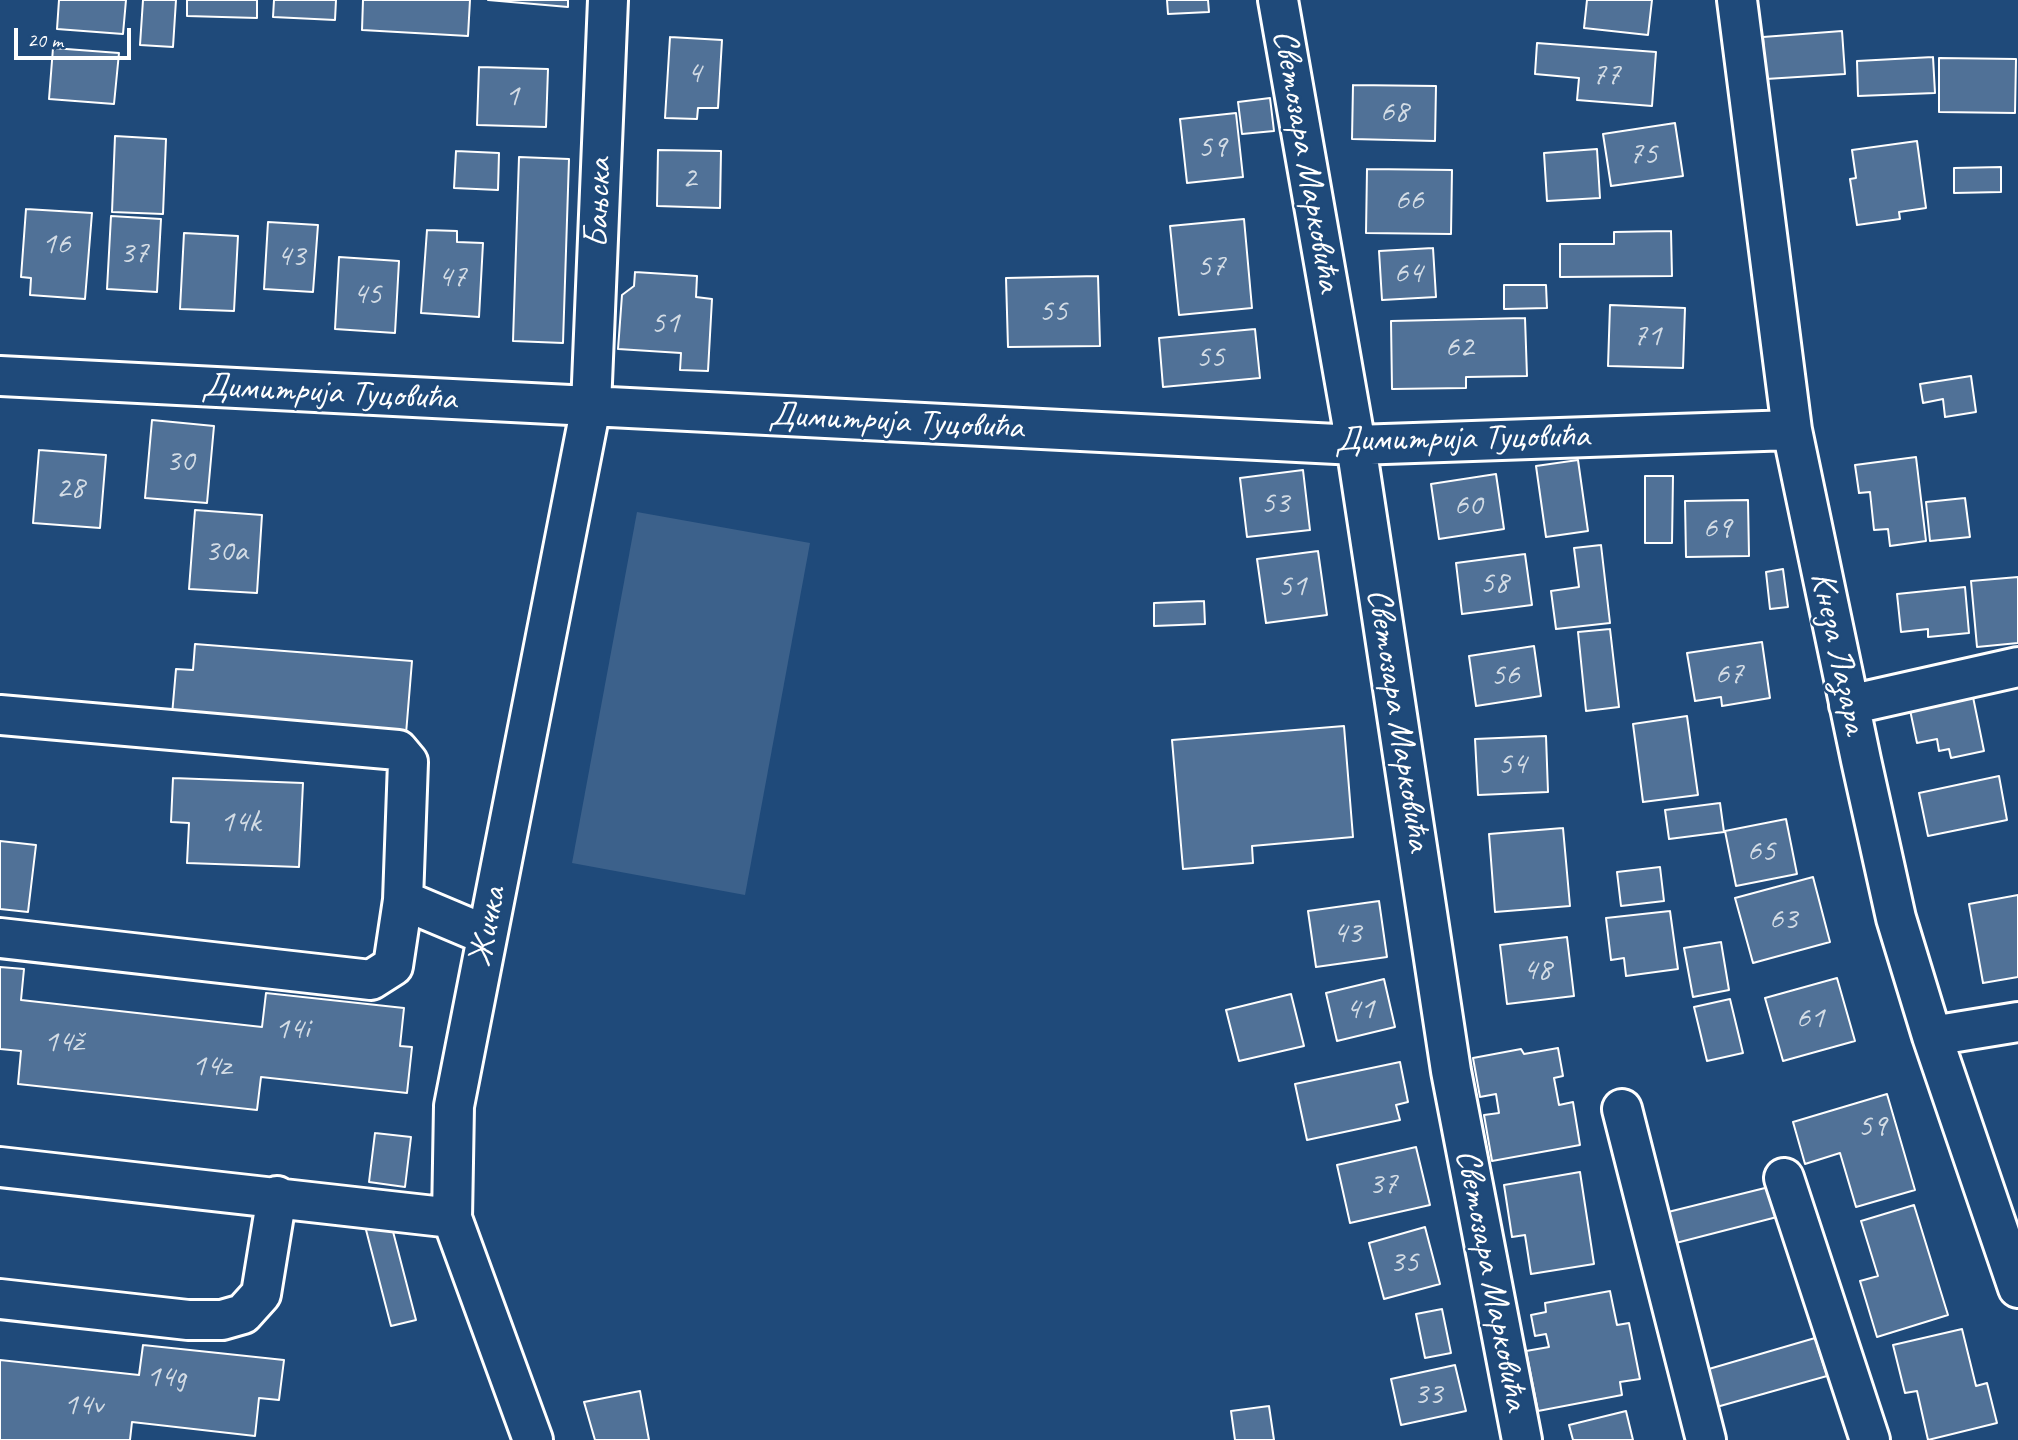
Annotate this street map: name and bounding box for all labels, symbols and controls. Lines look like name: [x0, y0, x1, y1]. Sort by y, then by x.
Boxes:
scale bar: [18, 14, 135, 58]
text: 20 m: [27, 27, 63, 53]
street label: Светозара Марковића: [1262, 27, 1350, 295]
house number: 4: [687, 55, 701, 93]
house number: 77: [1592, 57, 1620, 95]
house number: 1: [505, 78, 519, 116]
house number: 68: [1380, 94, 1408, 132]
house number: 59: [1198, 129, 1226, 167]
house number: 75: [1629, 136, 1657, 174]
street label: Бањска: [576, 157, 622, 249]
house number: 2: [682, 160, 696, 198]
house number: 66: [1395, 182, 1423, 220]
house number: 16: [42, 226, 70, 264]
house number: 37: [120, 235, 148, 273]
house number: 43: [277, 238, 305, 276]
house number: 57: [1197, 248, 1225, 286]
house number: 64: [1394, 255, 1422, 293]
house number: 47: [438, 259, 466, 297]
house number: 45: [353, 276, 381, 314]
house number: 55: [1039, 293, 1067, 331]
house number: 51: [651, 305, 679, 343]
house number: 71: [1633, 318, 1661, 356]
house number: 62: [1445, 329, 1473, 367]
house number: 55: [1196, 339, 1224, 377]
street label: Димитрија Туцовића: [201, 365, 457, 421]
street label: Димитрија Туцовића: [768, 394, 1024, 450]
street label: Димитрија Туцовића: [1334, 416, 1590, 462]
house number: 30: [166, 443, 194, 481]
house number: 28: [56, 470, 84, 508]
house number: 53: [1261, 485, 1289, 523]
house number: 60: [1454, 487, 1482, 525]
house number: 69: [1703, 510, 1731, 548]
house number: 30a: [205, 533, 247, 571]
house number: 58: [1480, 565, 1508, 603]
house number: 51: [1278, 568, 1306, 606]
street label: Кнеза Лазара: [1800, 568, 1876, 738]
street label: Светозара Марковића: [1357, 586, 1439, 854]
house number: 67: [1715, 656, 1743, 694]
house number: 56: [1491, 657, 1519, 695]
house number: 54: [1498, 746, 1526, 784]
house number: 14k: [220, 804, 260, 842]
house number: 65: [1747, 833, 1775, 871]
street label: Жичка: [460, 884, 516, 970]
house number: 63: [1769, 901, 1797, 939]
house number: 43: [1333, 915, 1361, 953]
house number: 48: [1523, 952, 1551, 990]
house number: 41: [1346, 991, 1374, 1029]
house number: 61: [1796, 1000, 1824, 1038]
house number: 14i: [275, 1011, 309, 1049]
house number: 14ž: [44, 1024, 82, 1062]
house number: 14z: [192, 1048, 230, 1086]
house number: 59: [1858, 1108, 1886, 1146]
street label: Светозара Марковића: [1445, 1146, 1537, 1414]
house number: 37: [1369, 1166, 1397, 1204]
house number: 35: [1390, 1244, 1418, 1282]
house number: 14g: [146, 1359, 186, 1397]
house number: 33: [1414, 1376, 1442, 1414]
house number: 14v: [63, 1387, 103, 1425]

